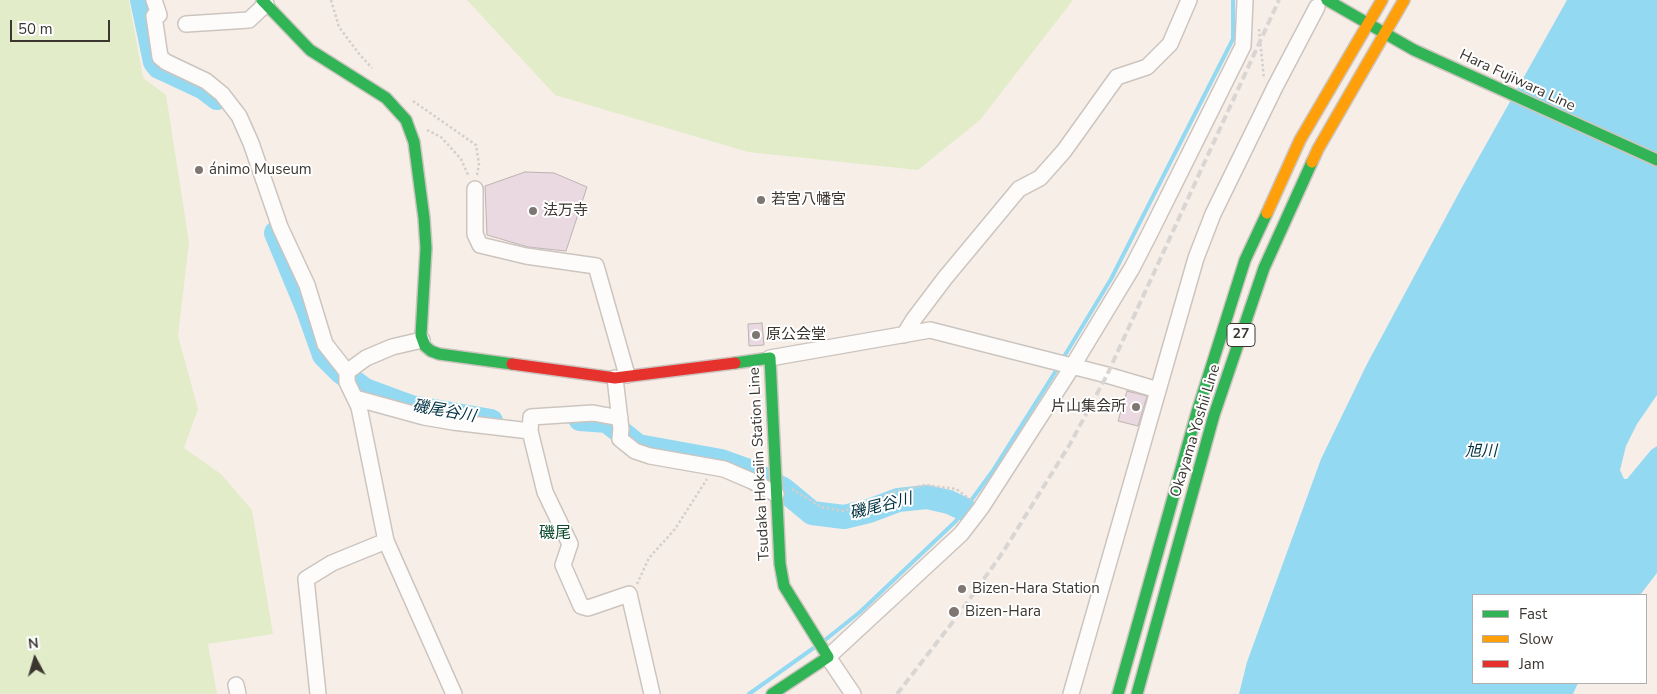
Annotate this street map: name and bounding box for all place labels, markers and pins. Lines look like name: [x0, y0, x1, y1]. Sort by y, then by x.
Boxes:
place label: ánimo Museum: [209, 161, 312, 179]
marker: ánimo Museum: [193, 164, 205, 176]
place label: 若宮八幡宮: [771, 191, 846, 209]
marker: 若宮八幡宮: [755, 194, 767, 206]
place label: 法万寺: [543, 202, 588, 220]
marker: 法万寺: [527, 205, 539, 217]
place label: 原公会堂: [766, 326, 826, 344]
marker: 原公会堂: [750, 329, 762, 341]
place label: 片山集会所: [1051, 398, 1126, 416]
marker: 片山集会所: [1130, 401, 1142, 413]
place label: Bizen-Hara Station: [972, 580, 1100, 598]
marker: Bizen-Hara Station: [956, 583, 968, 595]
place label: Bizen-Hara: [965, 603, 1041, 621]
marker: Bizen-Hara: [947, 605, 961, 619]

